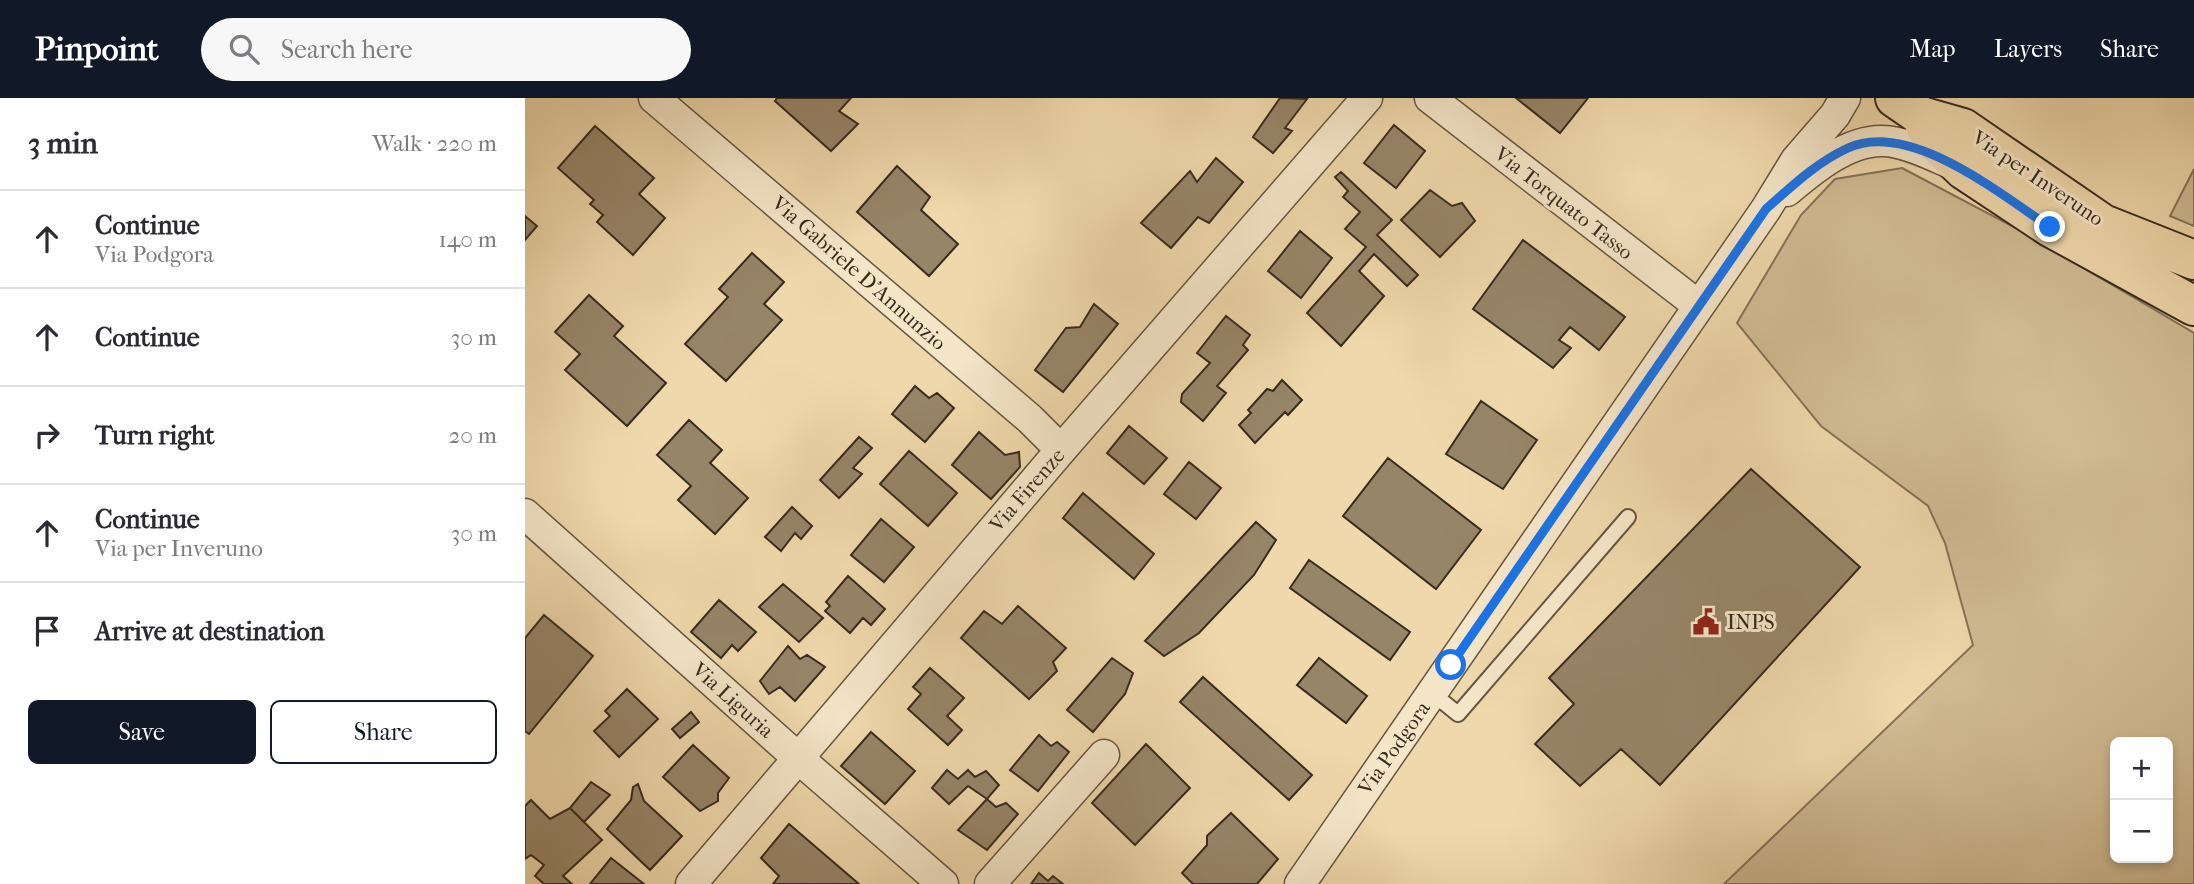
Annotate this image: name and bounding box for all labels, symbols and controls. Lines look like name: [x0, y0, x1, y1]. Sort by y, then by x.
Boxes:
search box: [201, 18, 691, 81]
text: Pinpoint: [35, 30, 159, 69]
icon: search: [225, 30, 263, 68]
text: Search here: [281, 34, 413, 65]
text: Map: [1910, 35, 1956, 63]
text: Layers: [1994, 35, 2062, 63]
text: Share: [2100, 35, 2159, 63]
street label: Via per Inveruno: [1967, 125, 2108, 231]
text: 3 min: [28, 126, 98, 161]
text: Walk · 220 m: [372, 130, 497, 157]
street label: Via Torquato Tasso: [1489, 141, 1638, 264]
street label: Via Gabriele D'Annunzio: [766, 190, 951, 355]
text: Continue: [95, 210, 200, 241]
route end: [2034, 211, 2065, 242]
icon: ahead: [28, 220, 66, 258]
text: 140 m: [438, 226, 497, 253]
text: Via Podgora: [95, 241, 214, 268]
icon: ahead: [28, 318, 66, 356]
text: Continue: [95, 322, 200, 353]
text: 30 m: [451, 324, 497, 351]
icon: right: [28, 416, 66, 454]
text: Turn right: [95, 420, 215, 451]
text: 20 m: [448, 422, 497, 449]
street label: Via Firenze: [984, 443, 1070, 537]
text: Continue: [95, 504, 200, 535]
icon: ahead: [28, 514, 66, 552]
text: 30 m: [451, 520, 497, 547]
text: Via per Inveruno: [95, 535, 263, 562]
public building icon: INPS: [1691, 607, 1721, 637]
place label: INPS: [1727, 610, 1775, 634]
icon: arrive: [28, 612, 66, 650]
text: Arrive at destination: [95, 616, 325, 647]
route start: [1435, 649, 1466, 680]
street label: Via Liguria: [687, 657, 779, 743]
street label: Via Podgora: [1352, 696, 1435, 800]
button: Save: [28, 700, 256, 764]
button: Share: [270, 700, 497, 764]
map controls: [2110, 737, 2173, 863]
button: +: [2110, 737, 2173, 800]
button: −: [2110, 800, 2173, 863]

